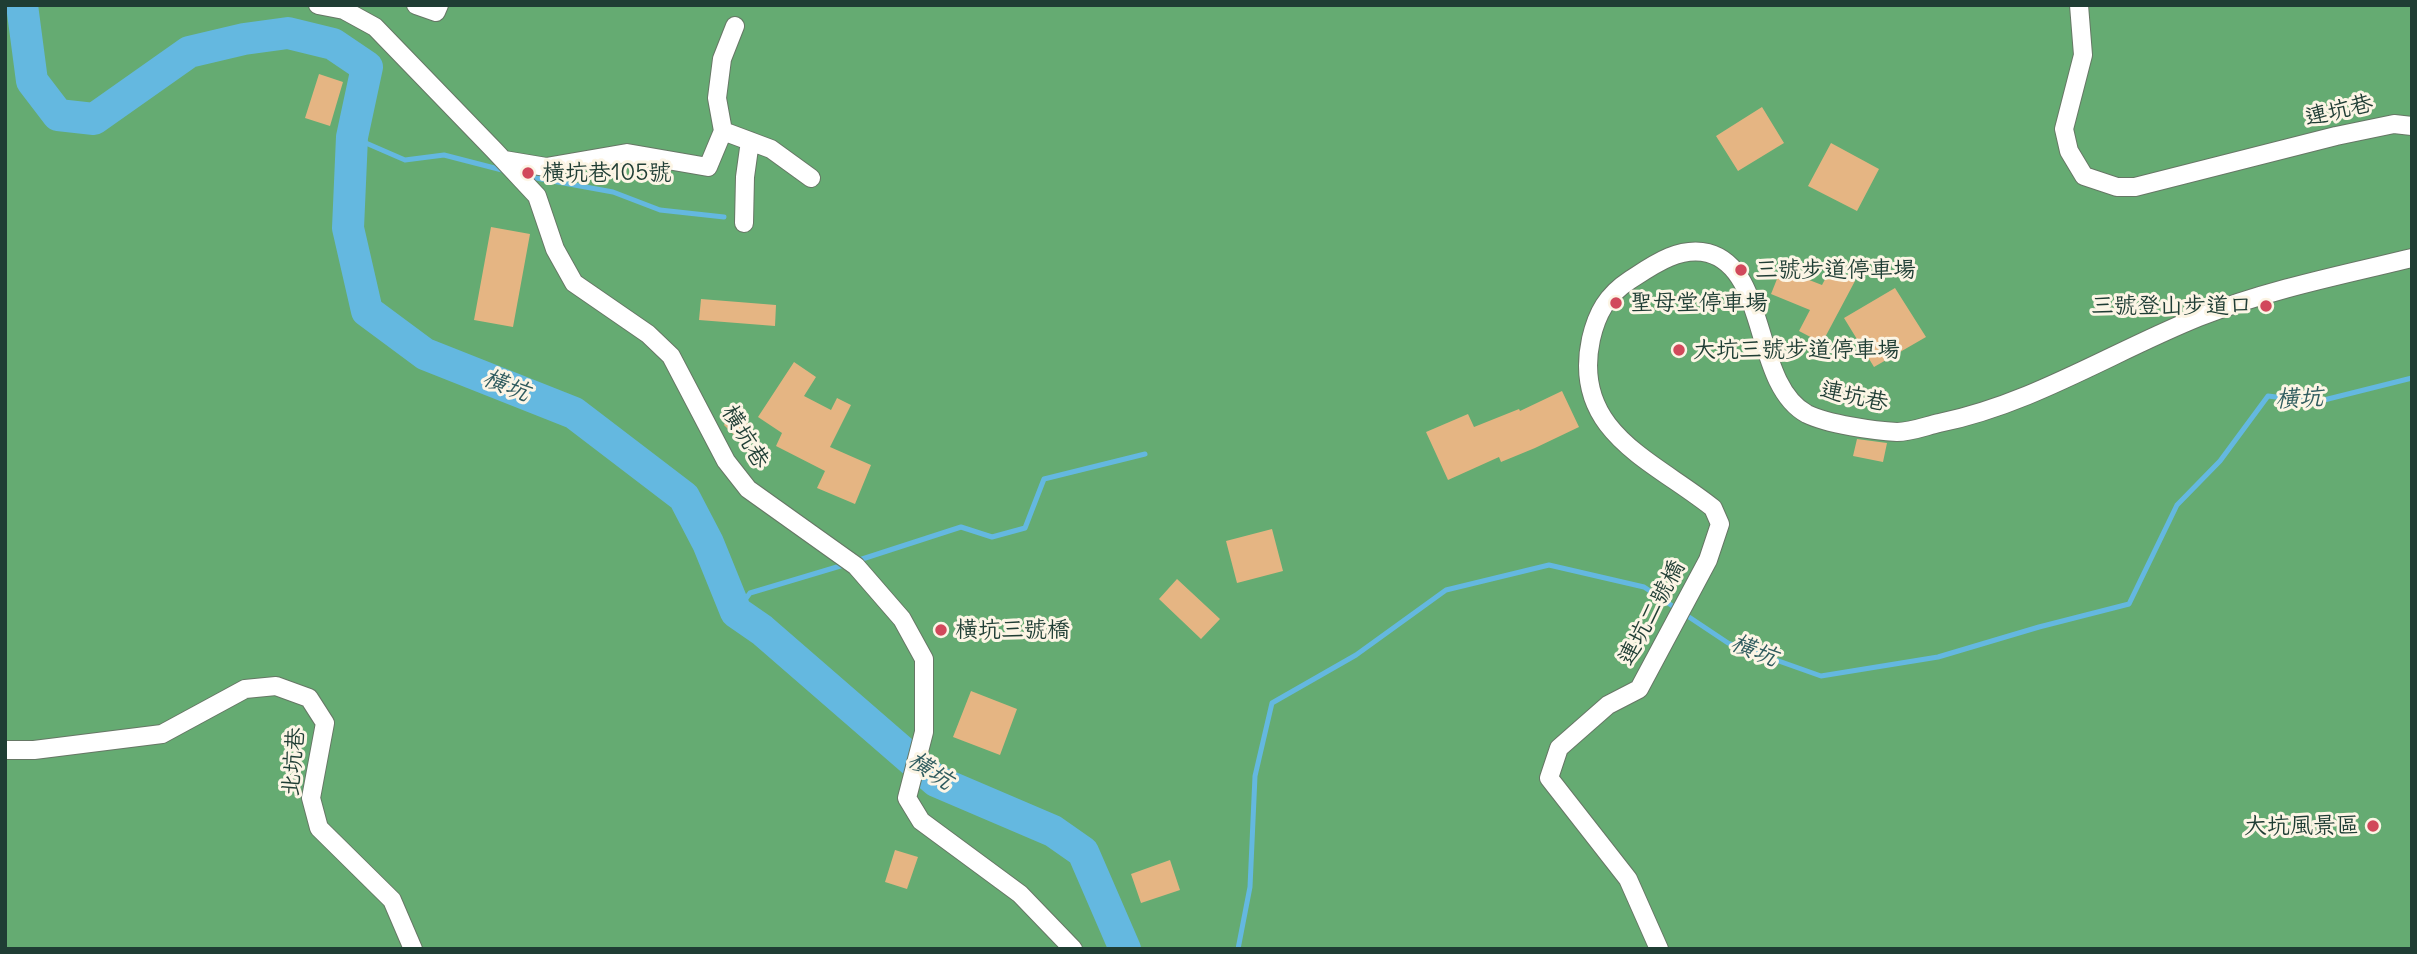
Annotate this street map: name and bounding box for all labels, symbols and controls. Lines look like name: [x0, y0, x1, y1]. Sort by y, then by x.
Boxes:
street label: 連坑巷: [2302, 90, 2376, 132]
place label: 橫坑巷105號: [542, 159, 671, 187]
marker: 橫坑巷105號: [520, 165, 536, 181]
place label: 三號步道停車場: [1755, 256, 1916, 284]
marker: 三號步道停車場: [1733, 262, 1749, 278]
place label: 聖母堂停車場: [1630, 289, 1768, 317]
place label: 三號登山步道口: [2091, 292, 2252, 320]
marker: 聖母堂停車場: [1608, 295, 1624, 311]
marker: 三號登山步道口: [2258, 298, 2274, 314]
place label: 大坑三號步道停車場: [1693, 336, 1900, 364]
marker: 大坑三號步道停車場: [1671, 342, 1687, 358]
water label: 橫坑: [478, 364, 534, 408]
street label: 連坑巷: [1817, 376, 1891, 418]
water label: 橫坑: [2275, 384, 2323, 414]
street label: 橫坑巷: [715, 400, 775, 474]
street label: 連坑二號橋: [1613, 556, 1691, 670]
place label: 橫坑三號橋: [955, 616, 1070, 644]
marker: 橫坑三號橋: [933, 622, 949, 638]
water label: 橫坑: [1726, 629, 1782, 673]
street label: 北坑巷: [277, 726, 311, 798]
water label: 橫坑: [902, 746, 958, 796]
place label: 大坑風景區: [2244, 812, 2359, 840]
marker: 大坑風景區: [2365, 818, 2381, 834]

